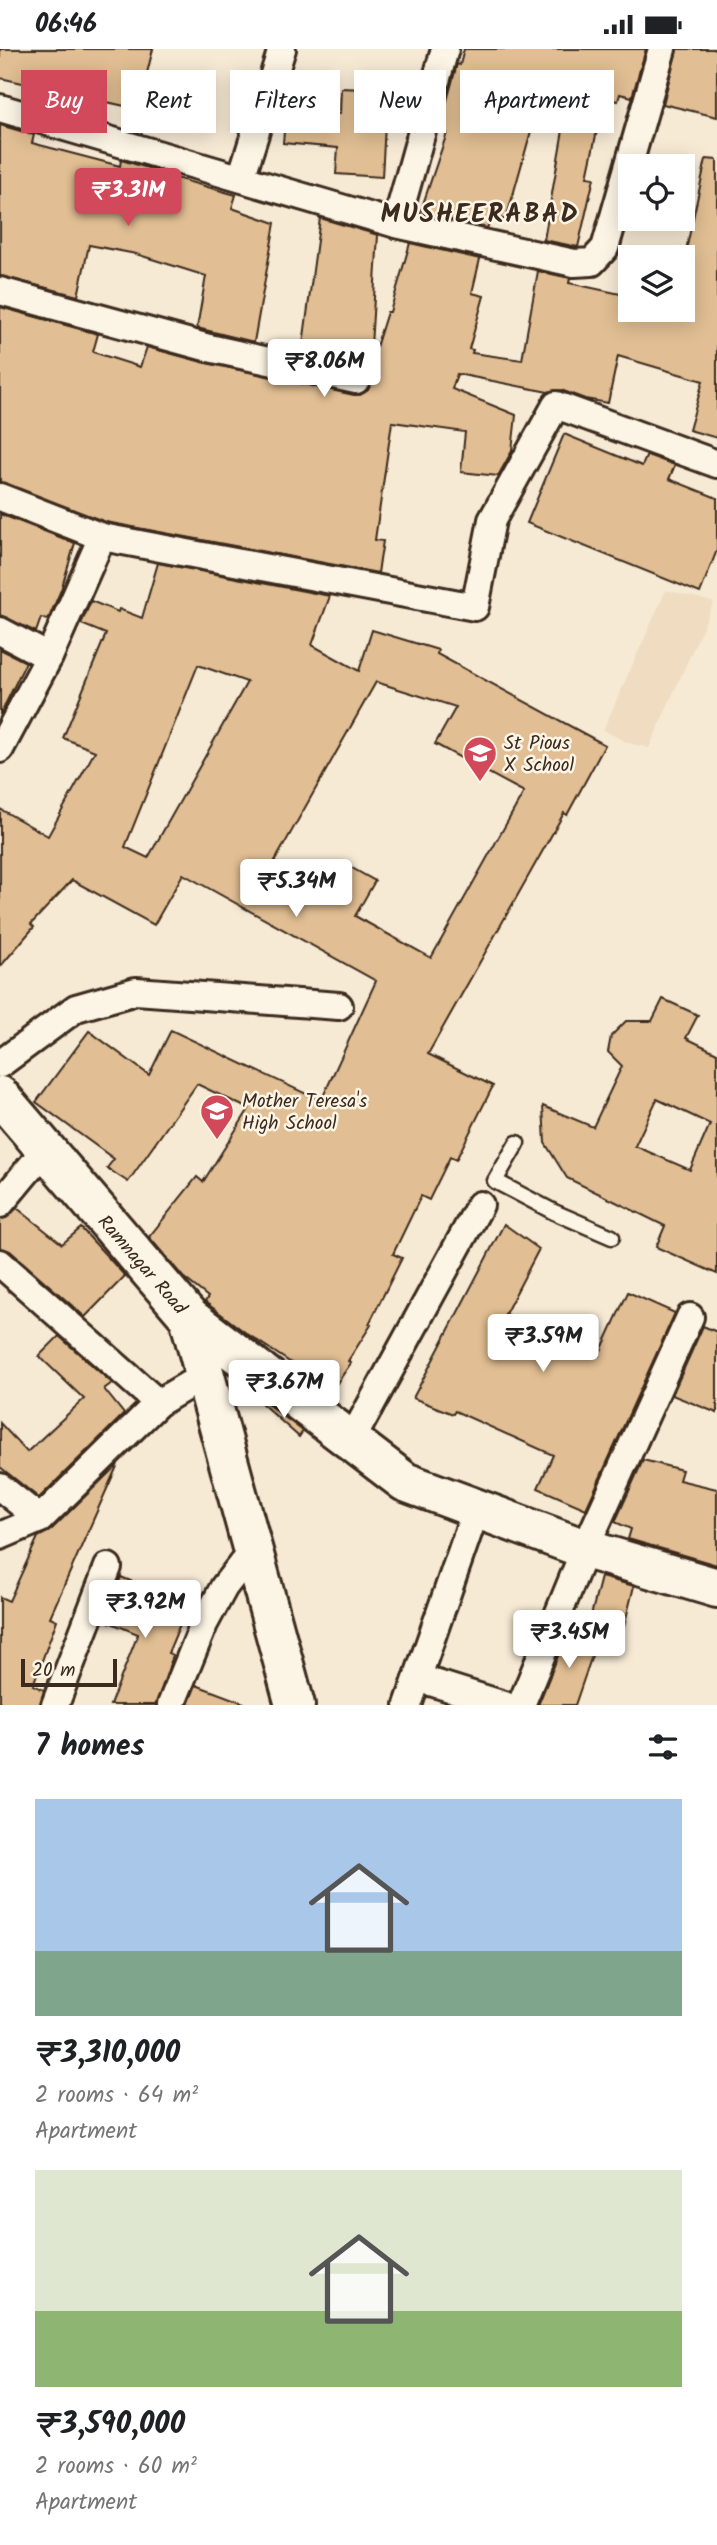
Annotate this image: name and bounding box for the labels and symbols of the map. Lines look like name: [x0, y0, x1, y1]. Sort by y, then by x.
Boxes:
pin: ₹3.31M: [71, 169, 185, 228]
district label: MUSHEERABAD: [381, 194, 579, 236]
pin: ₹8.06M: [267, 339, 381, 399]
place label: St Pious X School: [504, 729, 574, 781]
school or university icon: St Pious X School: [461, 734, 499, 783]
pin: ₹5.34M: [239, 859, 353, 919]
place label: Mother Teresa's High School: [242, 1087, 367, 1139]
school or university icon: Mother Teresa's High School: [198, 1092, 236, 1141]
street label: Ramnagar Road: [89, 1209, 194, 1322]
pin: ₹3.59M: [486, 1315, 600, 1374]
pin: ₹3.67M: [227, 1361, 341, 1420]
pin: ₹3.92M: [88, 1581, 202, 1640]
pin: ₹3.45M: [512, 1611, 626, 1670]
scale bar: [21, 1656, 117, 1688]

